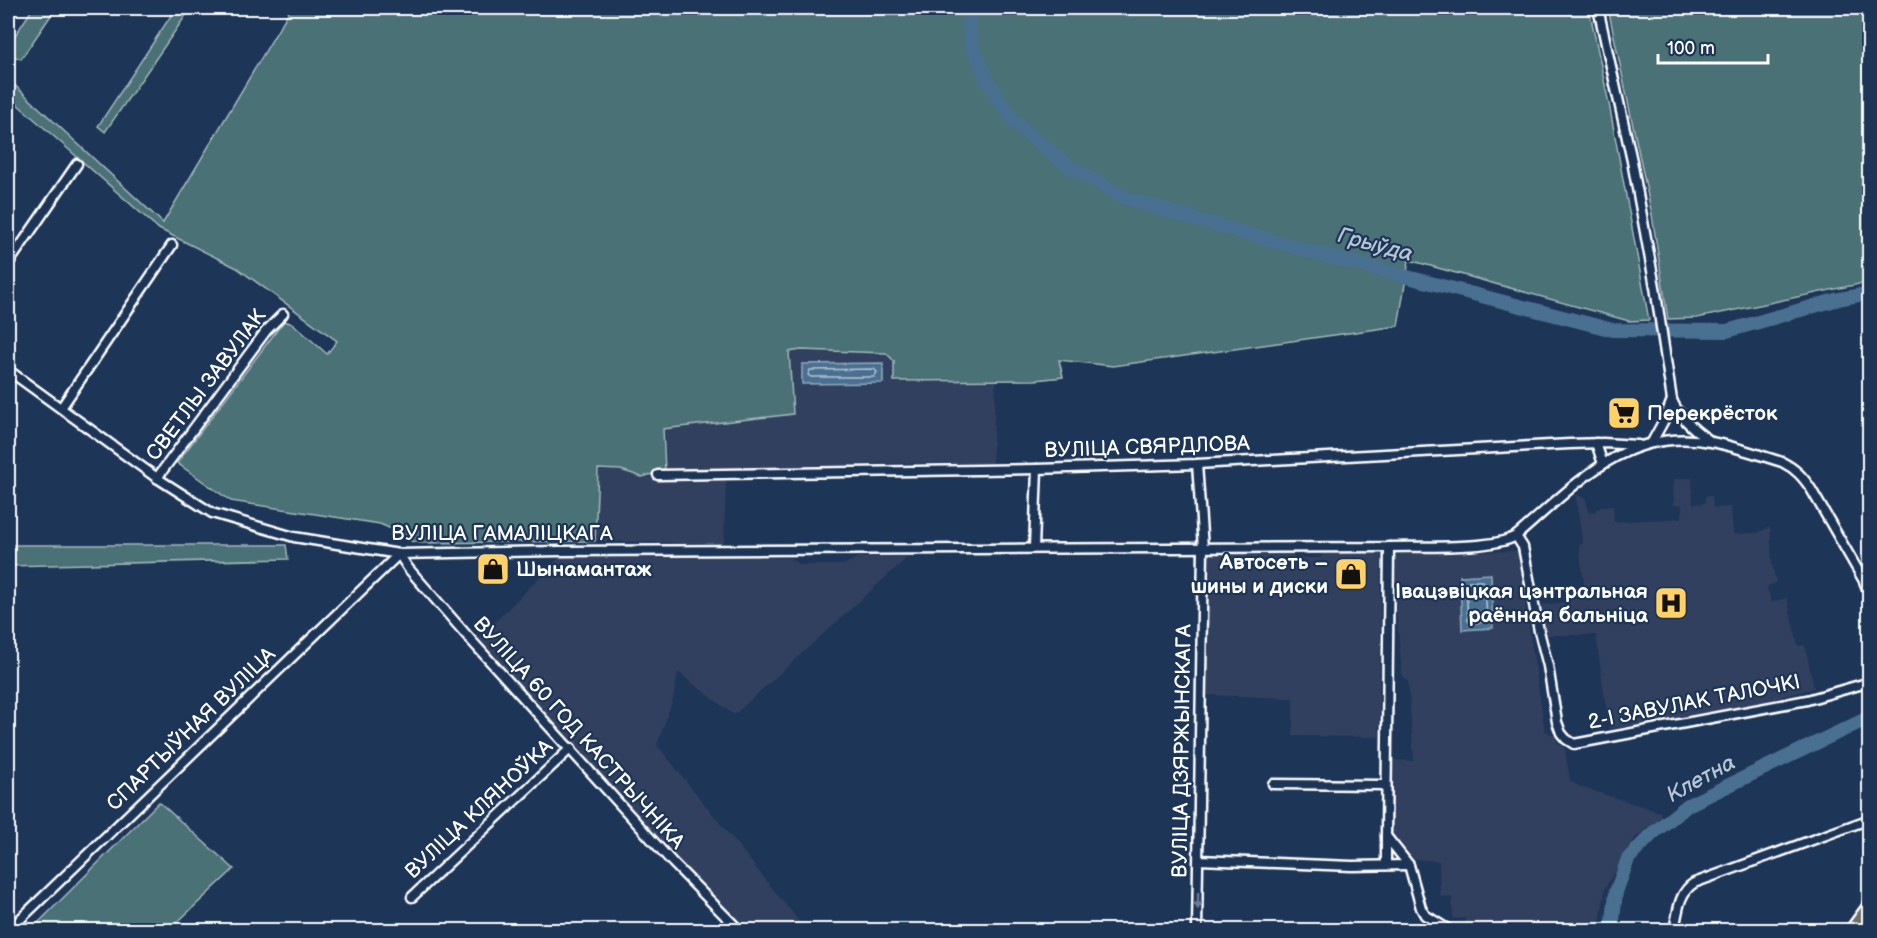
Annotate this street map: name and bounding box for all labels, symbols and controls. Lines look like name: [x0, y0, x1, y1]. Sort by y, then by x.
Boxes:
scale bar: [1658, 27, 1768, 65]
text: 100 m: [1667, 38, 1715, 59]
water label: Грыўда: [1334, 222, 1416, 268]
street label: СВЕТЛЫ ЗАВУЛАК: [141, 304, 271, 466]
supermarket icon: Перекрёсток: [1606, 395, 1642, 431]
place label: Перекрёсток: [1647, 401, 1778, 426]
street label: ВУЛІЦА СВЯРДЛОВА: [1044, 431, 1250, 463]
street label: ВУЛІЦА ГАМАЛІЦКАГА: [391, 521, 613, 546]
place label: Автосеть – шины и диски: [1190, 550, 1328, 599]
shop icon: Шынамантаж: [475, 551, 511, 587]
shop icon: Автосеть – шины и диски: [1333, 556, 1369, 592]
place label: Шынамантаж: [516, 557, 652, 582]
place label: Івацэвіцкая цэнтральная раённая бальніца: [1395, 579, 1649, 628]
hospital icon: Івацэвіцкая цэнтральная раённая бальніца: [1653, 585, 1689, 621]
street label: ВУЛІЦА 60 ГОД КАСТРЫЧНІКА: [468, 612, 690, 854]
street label: ВУЛІЦА ДЗЯРЖЫНСКАГА: [1167, 624, 1197, 878]
street label: СПАРТЫЎНАЯ ВУЛІЦА: [101, 642, 281, 816]
street label: 2-І ЗАВУЛАК ТАЛОЧКІ: [1586, 669, 1802, 735]
street label: ВУЛІЦА КЛЯНОЎКА: [400, 734, 558, 884]
water label: Клетна: [1662, 749, 1740, 809]
one-way arrow: [1193, 891, 1203, 910]

